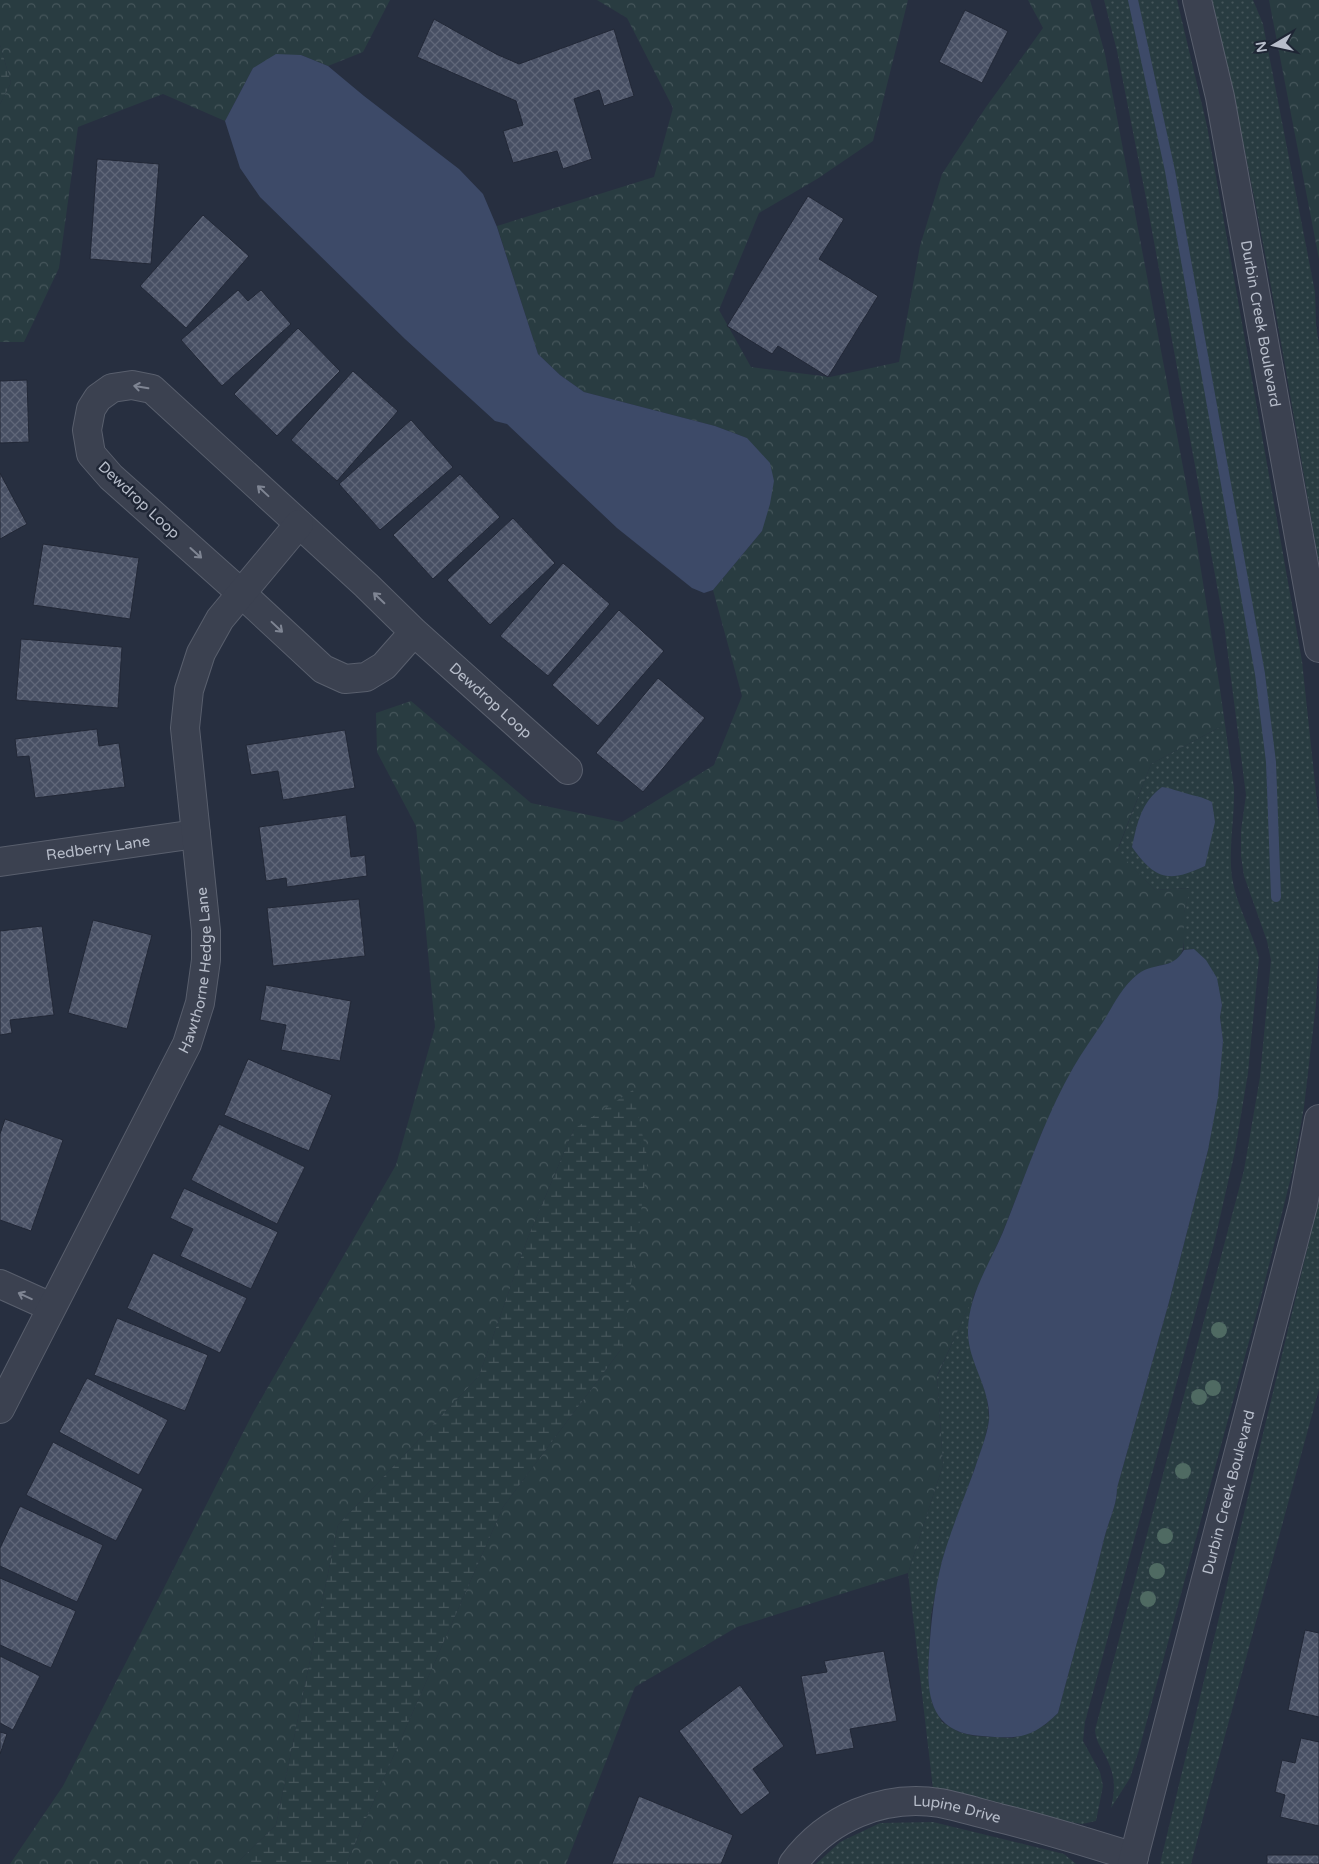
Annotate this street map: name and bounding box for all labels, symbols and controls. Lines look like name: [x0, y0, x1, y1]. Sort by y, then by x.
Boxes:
north arrow: [1249, 20, 1299, 70]
text: N: [1252, 40, 1271, 54]
street label: Durbin Creek Boulevard: [1237, 239, 1285, 409]
one-way arrow: [134, 381, 150, 391]
street label: Dewdrop Loop: [94, 458, 184, 542]
one-way arrow: [257, 485, 270, 497]
one-way arrow: [190, 547, 203, 559]
one-way arrow: [373, 592, 385, 604]
one-way arrow: [271, 621, 284, 632]
street label: Dewdrop Loop: [445, 659, 536, 742]
street label: Redberry Lane: [45, 832, 151, 864]
street label: Hawthorne Hedge Lane: [175, 886, 215, 1057]
one-way arrow: [18, 1290, 33, 1300]
street label: Durbin Creek Boulevard: [1198, 1408, 1258, 1577]
street label: Lupine Drive: [913, 1792, 1003, 1827]

